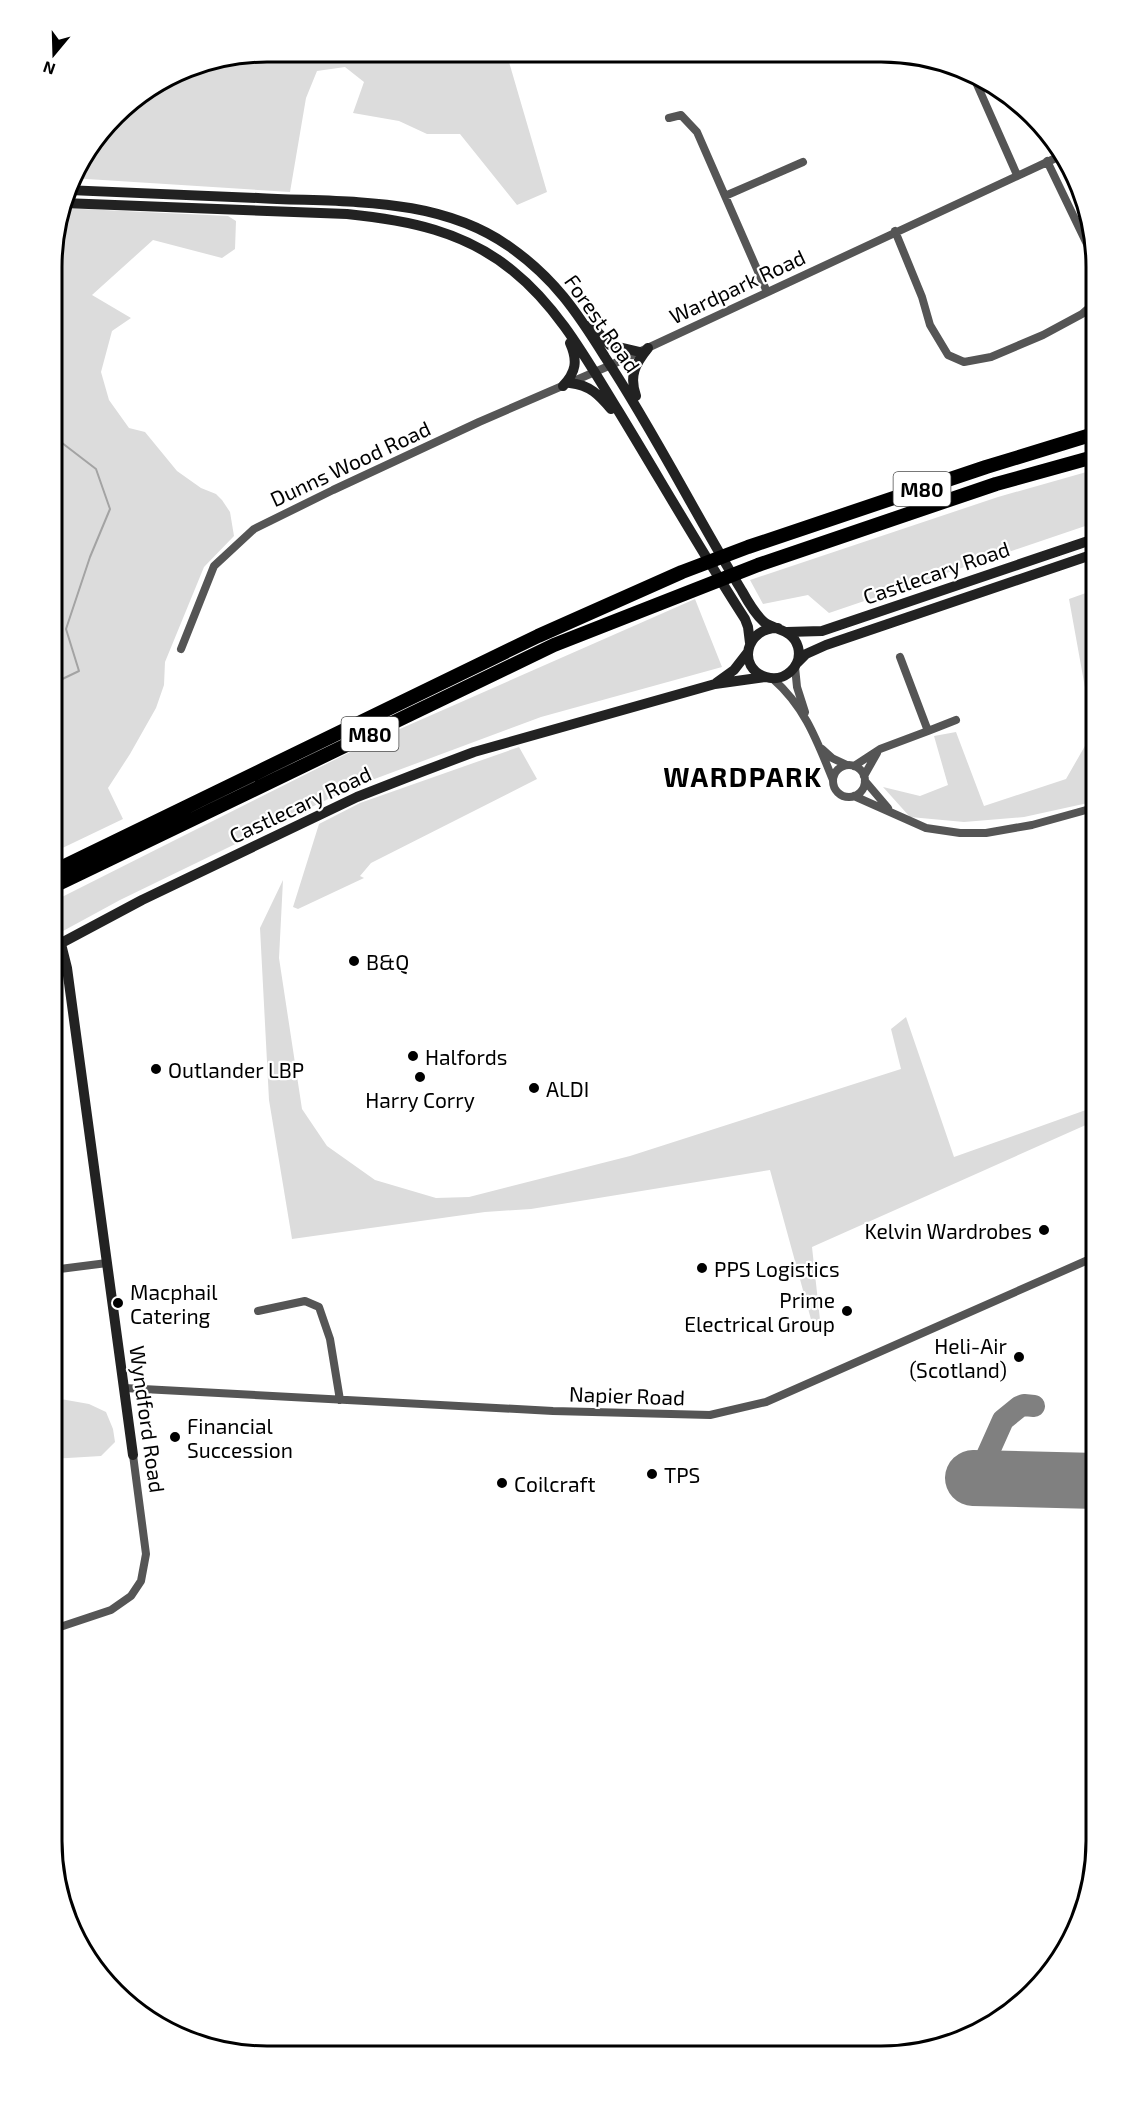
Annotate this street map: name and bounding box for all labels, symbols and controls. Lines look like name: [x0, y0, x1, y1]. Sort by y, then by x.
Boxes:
north arrow: [24, 24, 84, 84]
text: N: [40, 58, 58, 80]
street label: Wardpark Road: [665, 244, 809, 328]
street label: Forest Road: [560, 269, 646, 377]
street label: Dunns Wood Road: [266, 415, 434, 511]
road number: M80: [894, 472, 950, 506]
street label: Castlecary Road: [859, 535, 1013, 609]
road number: M80: [342, 717, 398, 751]
street label: Castlecary Road: [225, 760, 375, 848]
district label: WARDPARK: [663, 760, 823, 792]
place label: B&Q: [366, 949, 409, 975]
marker: B&Q: [347, 954, 361, 968]
place label: Halfords: [425, 1044, 507, 1069]
marker: Halfords: [406, 1049, 420, 1063]
place label: Outlander LBP: [168, 1057, 304, 1082]
marker: Outlander LBP: [149, 1062, 163, 1076]
marker: Harry Corry: [413, 1070, 427, 1084]
place label: ALDI: [546, 1076, 589, 1101]
marker: ALDI: [527, 1081, 541, 1095]
place label: Harry Corry: [365, 1087, 475, 1112]
place label: Kelvin Wardrobes: [864, 1218, 1032, 1243]
marker: Kelvin Wardrobes: [1037, 1223, 1051, 1237]
place label: PPS Logistics: [714, 1256, 840, 1281]
marker: PPS Logistics: [695, 1261, 709, 1275]
place label: Macphail Catering: [130, 1279, 218, 1328]
place label: Prime Electrical Group: [684, 1287, 835, 1336]
marker: Macphail Catering: [111, 1296, 125, 1310]
marker: Prime Electrical Group: [840, 1304, 854, 1318]
place label: Heli-Air (Scotland): [909, 1333, 1008, 1382]
street label: Wyndford Road: [125, 1344, 171, 1494]
marker: Heli-Air (Scotland): [1012, 1350, 1026, 1364]
street label: Napier Road: [569, 1380, 685, 1410]
place label: Financial Succession: [187, 1413, 293, 1462]
marker: Financial Succession: [168, 1430, 182, 1444]
place label: TPS: [664, 1462, 700, 1487]
marker: TPS: [645, 1467, 659, 1481]
place label: Coilcraft: [514, 1471, 596, 1496]
marker: Coilcraft: [495, 1476, 509, 1490]

